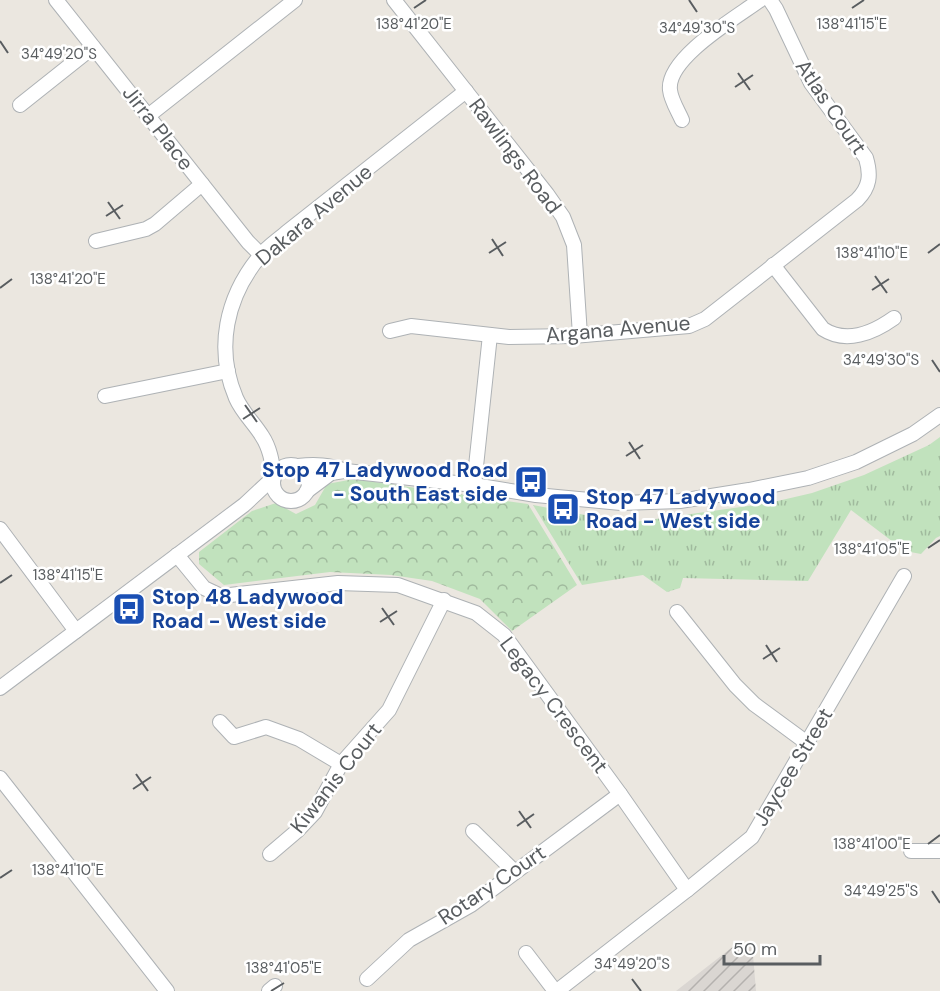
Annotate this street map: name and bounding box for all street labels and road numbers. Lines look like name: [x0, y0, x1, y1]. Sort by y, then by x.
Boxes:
street label: Atlas Court: [789, 54, 873, 160]
street label: Jirra Place: [116, 80, 200, 176]
street label: Rawlings Road: [462, 92, 568, 220]
street label: Dakara Avenue: [250, 158, 378, 272]
street label: Argana Avenue: [545, 309, 692, 349]
street label: Legacy Crescent: [493, 631, 615, 779]
street label: Jaycee Street: [747, 703, 839, 831]
street label: Kiwanis Court: [284, 717, 388, 839]
street label: Rotary Court: [433, 839, 551, 931]

